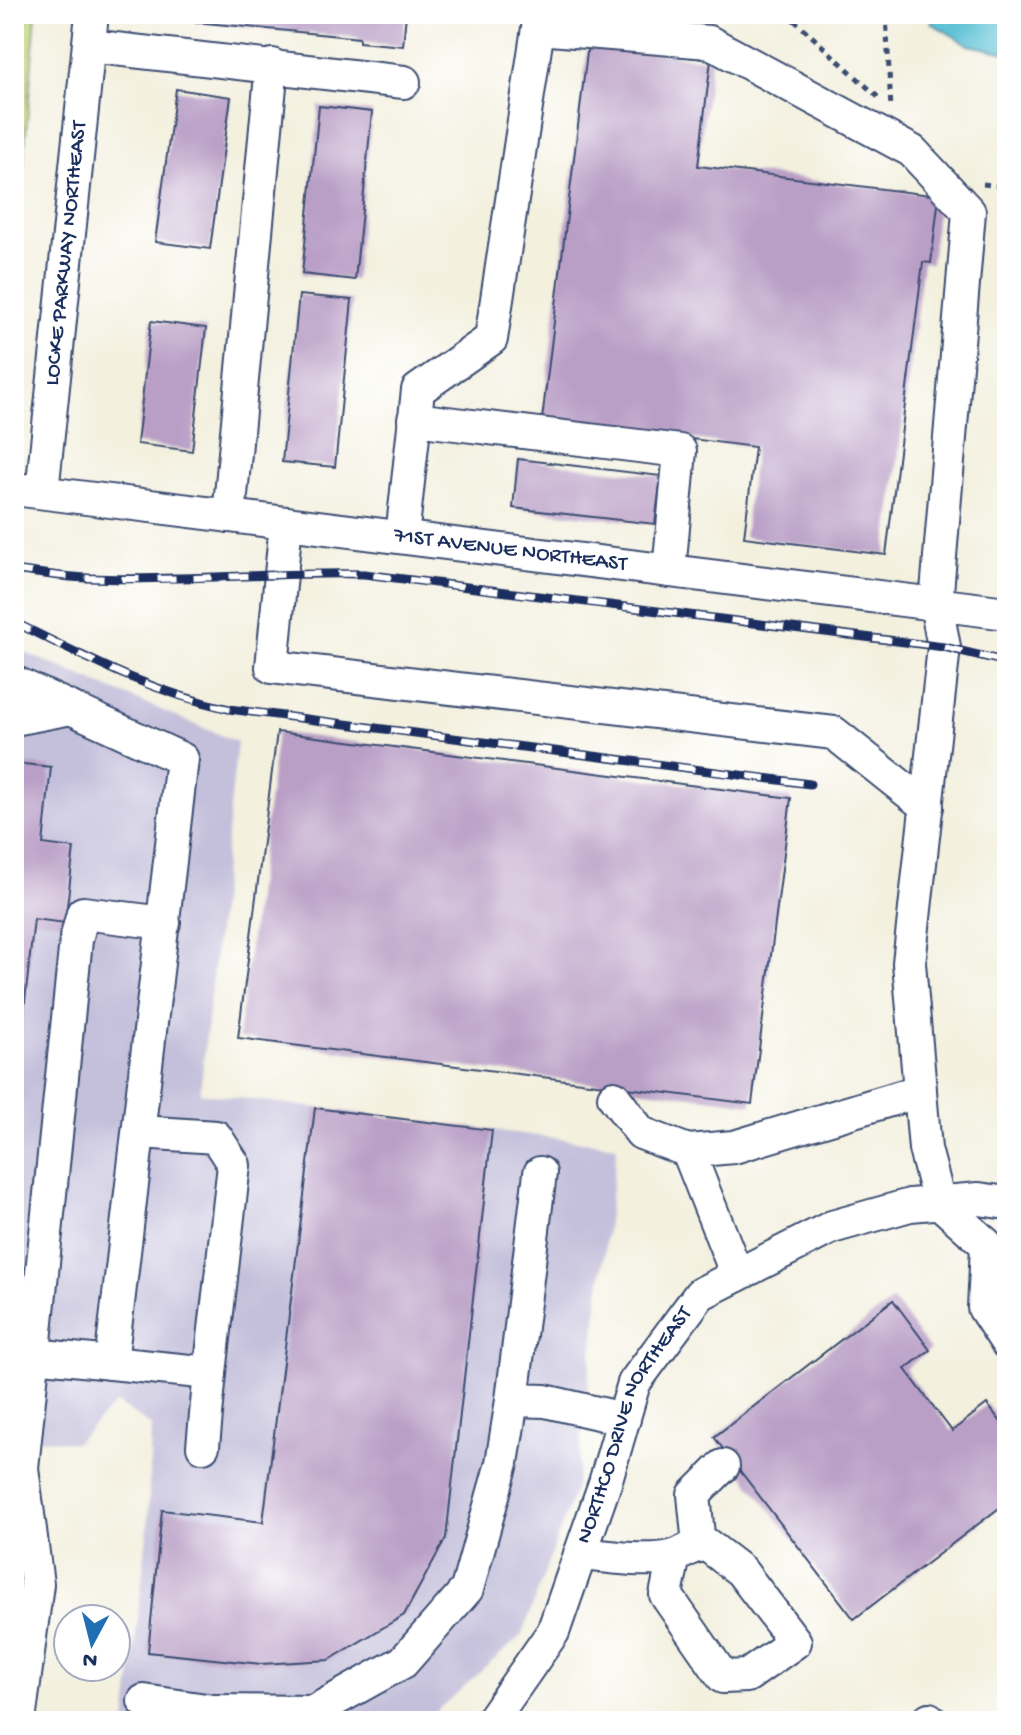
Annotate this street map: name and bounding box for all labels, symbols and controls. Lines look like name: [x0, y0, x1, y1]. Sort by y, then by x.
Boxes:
street label: LOCKE PARKWAY NORTHEAST: [40, 118, 94, 387]
street label: 71ST AVENUE NORTHEAST: [391, 523, 630, 579]
street label: NORTHCO DRIVE NORTHEAST: [572, 1301, 699, 1547]
north arrow: [52, 1603, 132, 1683]
text: N: [81, 1645, 99, 1673]

